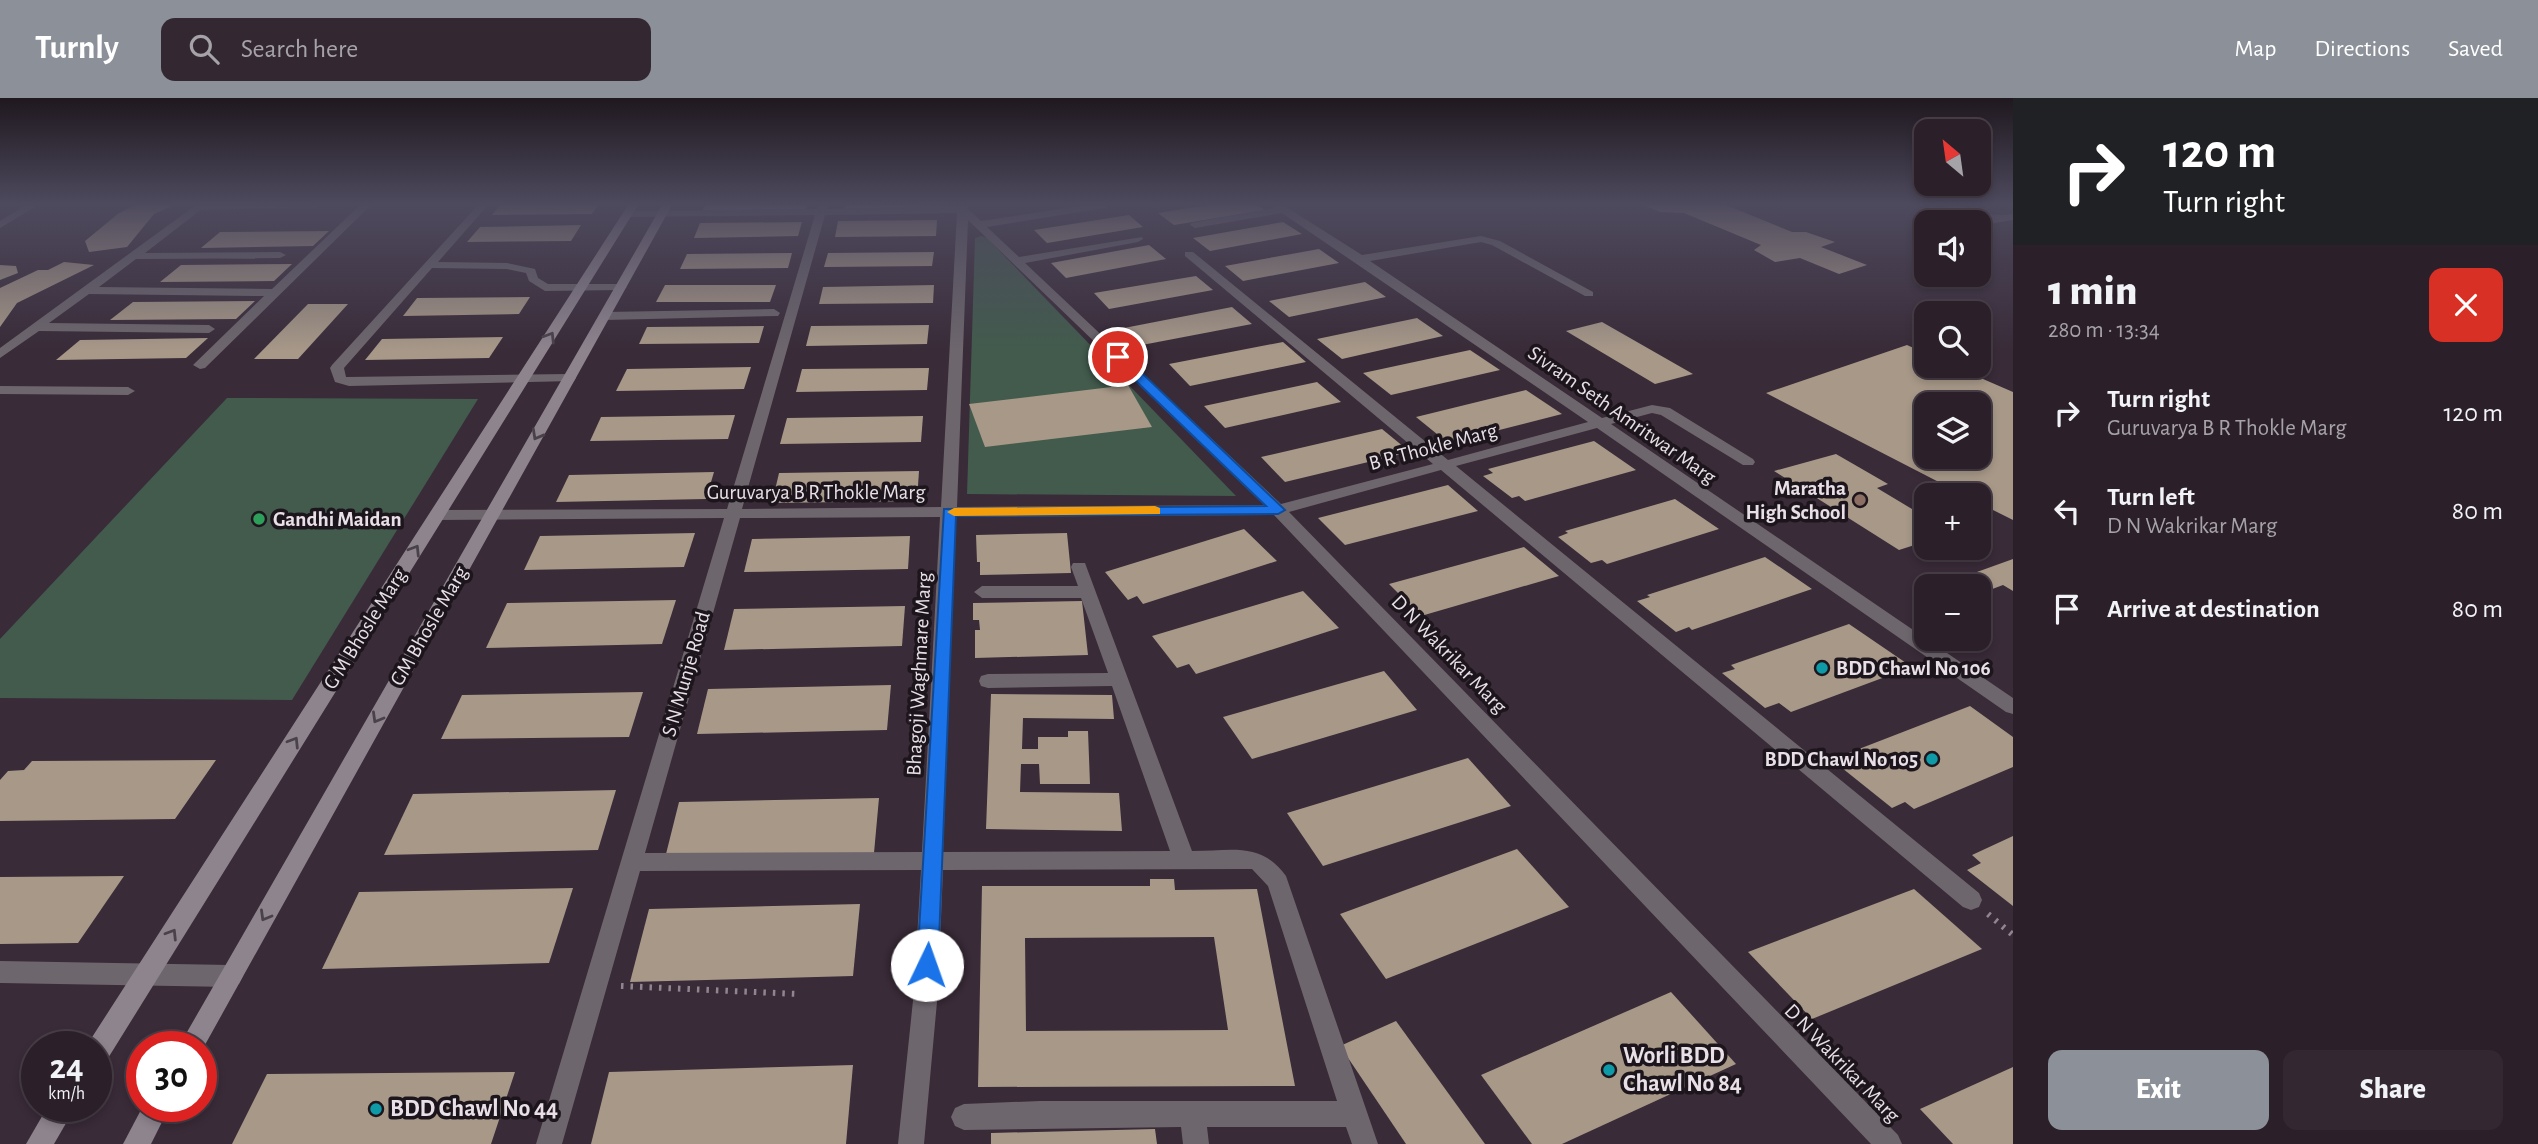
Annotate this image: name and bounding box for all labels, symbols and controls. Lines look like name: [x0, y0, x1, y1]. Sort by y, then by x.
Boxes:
search box: [161, 18, 651, 81]
icon: search: [185, 30, 223, 68]
text: Turnly: [35, 32, 119, 65]
text: Search here: [241, 36, 358, 62]
text: Map: [2234, 37, 2276, 61]
text: Directions: [2314, 37, 2410, 61]
text: Saved: [2448, 37, 2503, 61]
north arrow: [1914, 119, 1992, 196]
map controls: [1914, 119, 1991, 651]
icon: right: [2048, 126, 2139, 217]
text: 120 m: [2163, 128, 2276, 177]
text: Turn right: [2163, 186, 2285, 218]
button: sound: [1914, 210, 1991, 287]
button: close: [2429, 268, 2503, 342]
text: 1 min: [2048, 270, 2137, 312]
button: search: [1914, 301, 1991, 378]
text: 280 m · 13:34: [2048, 319, 2160, 342]
pin: [1088, 327, 1148, 387]
one-way arrow: [541, 331, 554, 344]
icon: arrive: [1099, 338, 1137, 376]
street label: Sivram Seth Amritwar Marg: [1524, 342, 1720, 488]
text: Turn right: [2107, 386, 2210, 412]
button: layers: [1914, 392, 1991, 469]
icon: right: [2048, 394, 2086, 432]
text: 120 m: [2443, 400, 2503, 426]
text: Guruvarya B R Thokle Marg: [2107, 417, 2347, 440]
street label: B R Thokle Marg: [1367, 420, 1500, 474]
one-way arrow: [532, 427, 545, 440]
place label: Maratha High School: [1745, 478, 1846, 523]
street label: Guruvarya B R Thokle Marg: [707, 482, 926, 503]
button: +: [1914, 483, 1991, 560]
text: Turn left: [2107, 484, 2195, 510]
marker: Maratha High School: [1852, 492, 1868, 508]
icon: left: [2048, 492, 2086, 530]
text: 80 m: [2452, 498, 2503, 524]
place label: Gandhi Maidan: [273, 509, 402, 530]
marker: Gandhi Maidan: [251, 511, 267, 527]
text: D N Wakrikar Marg: [2107, 515, 2277, 538]
one-way arrow: [407, 544, 420, 557]
street label: GM Bhosle Marg: [386, 562, 472, 689]
street label: G M Bhosle Marg: [320, 564, 411, 693]
street label: Bhagoji Waghmare Marg: [903, 571, 935, 776]
button: −: [1914, 574, 1991, 651]
icon: arrive: [2048, 590, 2086, 628]
street label: D N Wakrikar Marg: [1387, 591, 1511, 718]
text: Arrive at destination: [2107, 596, 2320, 622]
text: 80 m: [2452, 596, 2503, 622]
street label: S N Munje Road: [658, 609, 714, 739]
place label: BDD Chawl No 106: [1836, 658, 1991, 679]
marker: BDD Chawl No 106: [1814, 660, 1830, 676]
one-way arrow: [372, 711, 385, 723]
one-way arrow: [285, 737, 298, 750]
place label: BDD Chawl No 105: [1765, 749, 1918, 770]
marker: BDD Chawl No 105: [1924, 751, 1940, 767]
one-way arrow: [260, 909, 273, 921]
position arrow: [890, 928, 964, 1002]
one-way arrow: [164, 929, 177, 942]
street label: D N Wakrikar Marg: [1780, 1000, 1904, 1127]
speed limit sign: 30: [126, 1031, 217, 1122]
place label: Worli BDD Chawl No 84: [1623, 1044, 1742, 1096]
text: 24: [49, 1050, 84, 1085]
button: Exit: [2048, 1050, 2269, 1130]
button: Share: [2283, 1050, 2503, 1130]
marker: Worli BDD Chawl No 84: [1601, 1062, 1617, 1078]
text: km/h: [48, 1085, 85, 1103]
place label: BDD Chawl No 44: [390, 1097, 558, 1121]
marker: BDD Chawl No 44: [368, 1101, 384, 1117]

